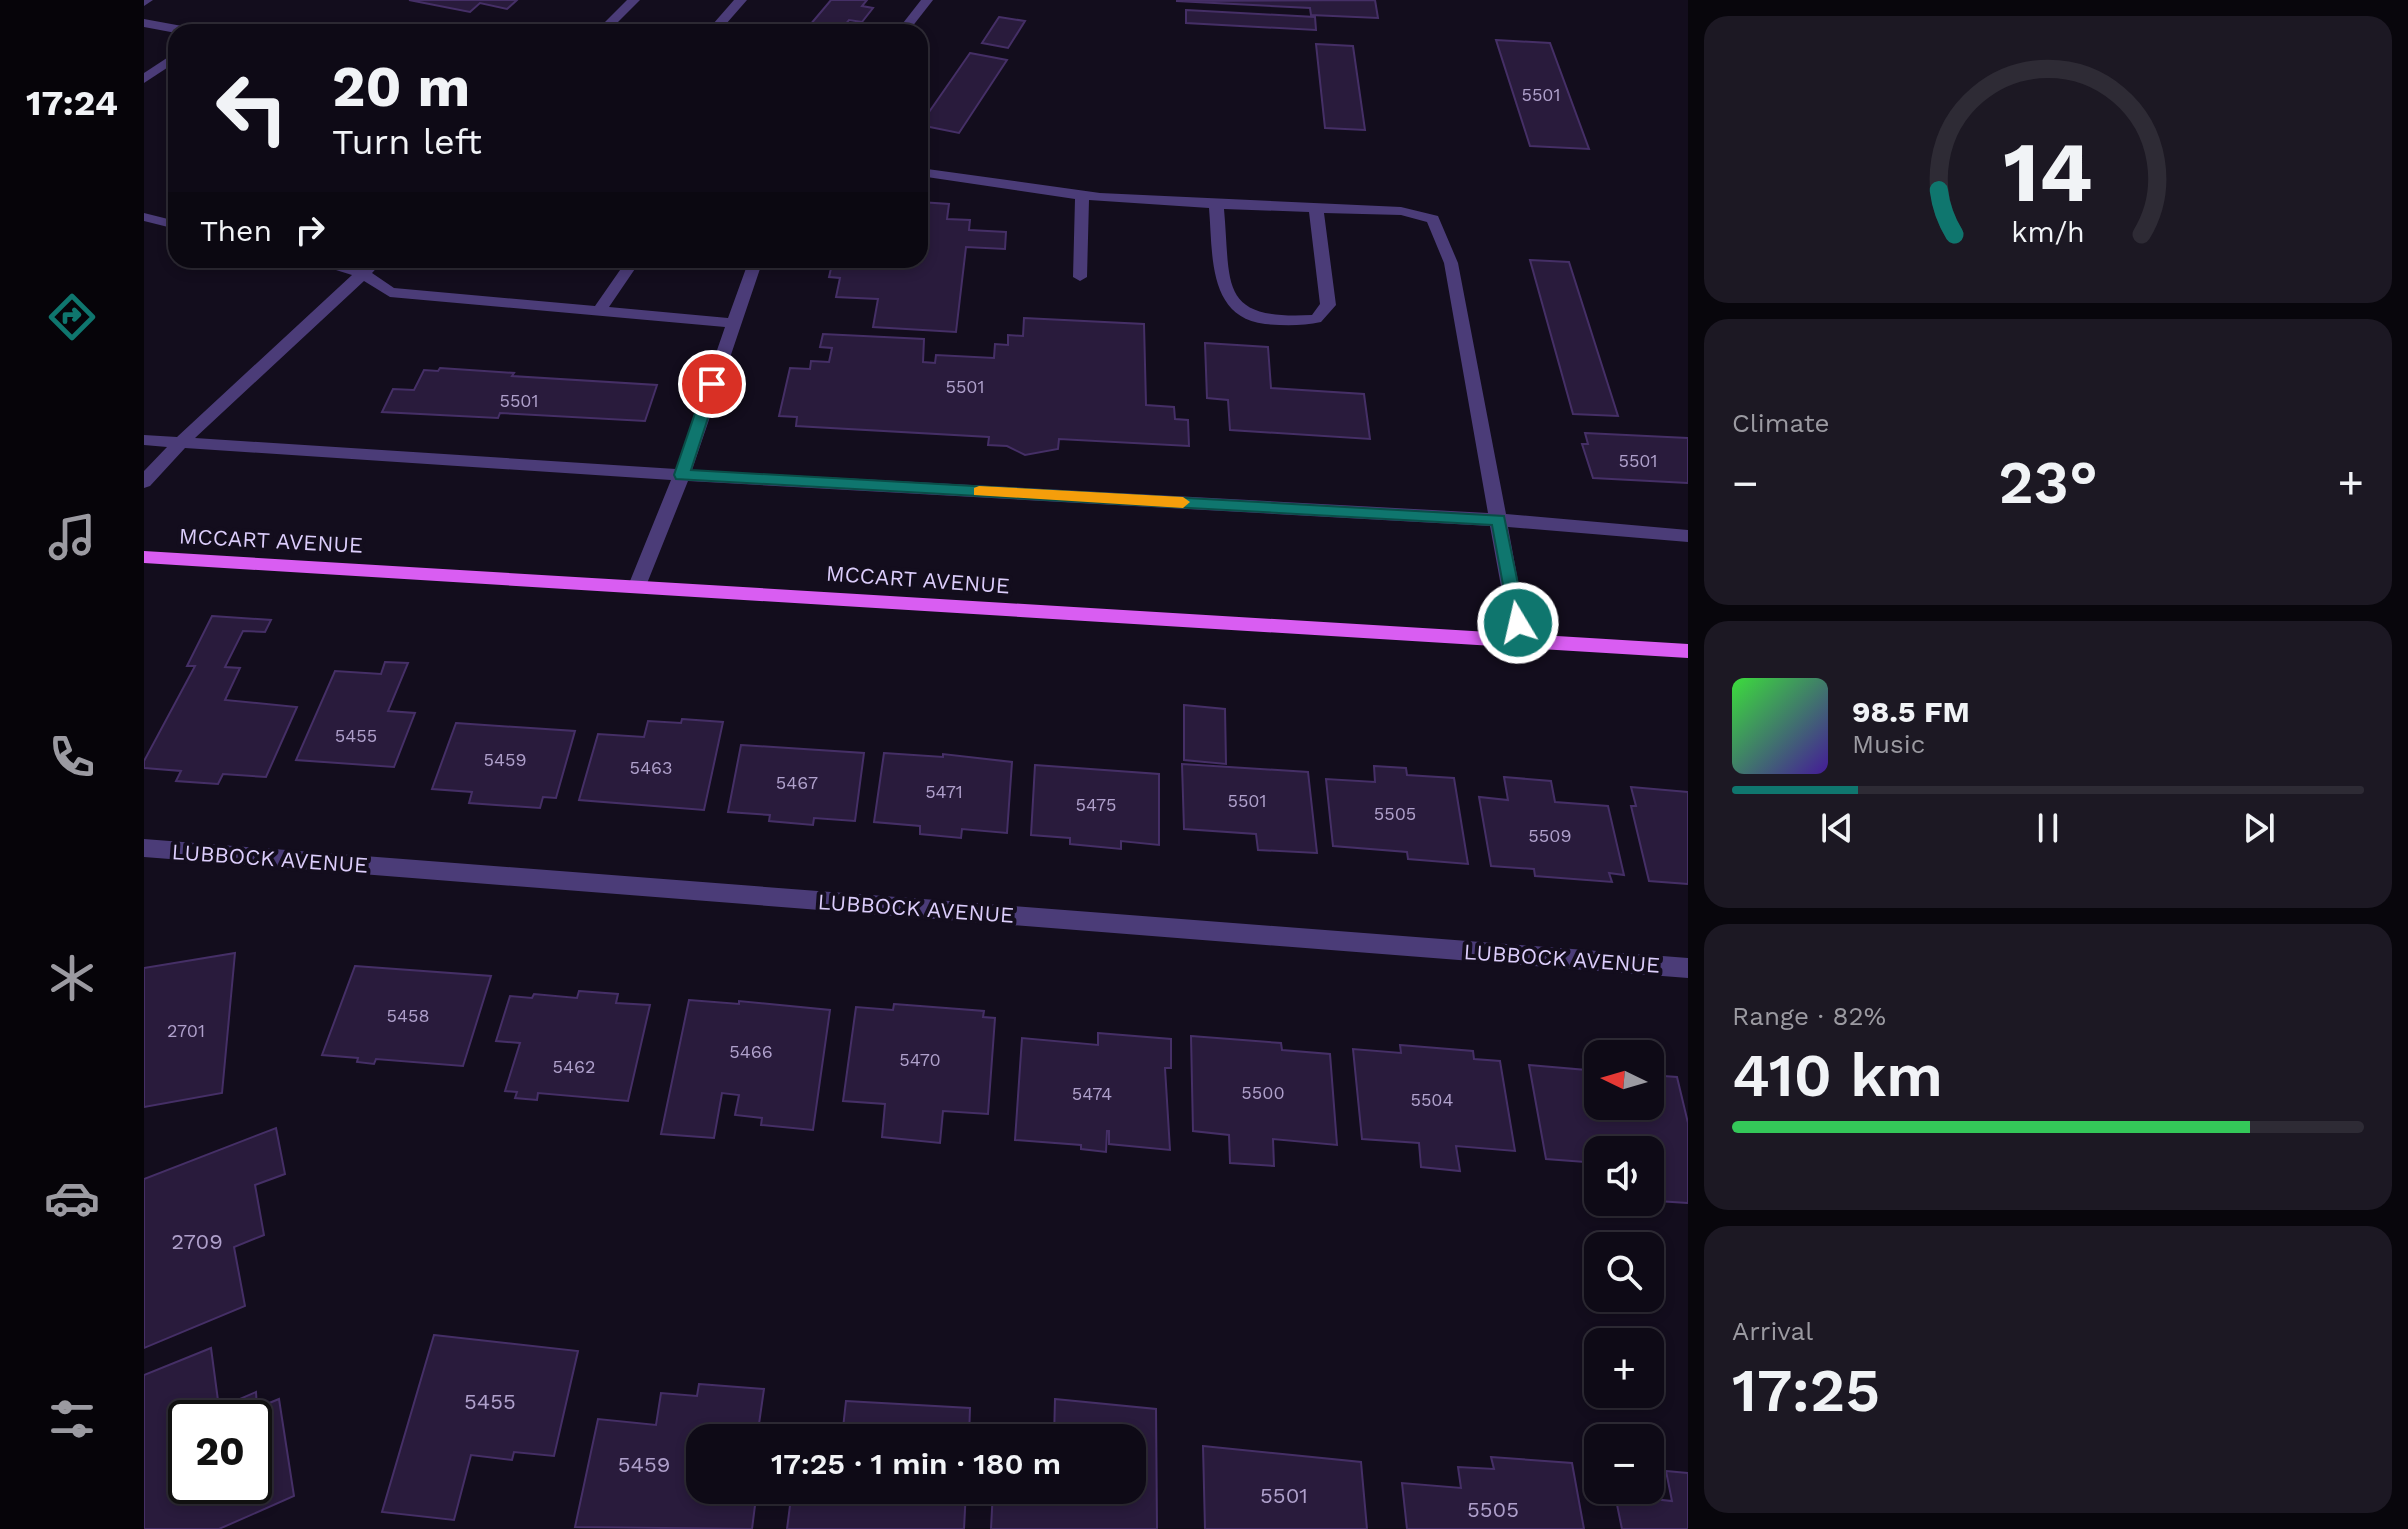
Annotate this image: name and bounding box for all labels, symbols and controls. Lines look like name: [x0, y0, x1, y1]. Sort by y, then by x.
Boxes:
text: 20 m: [332, 54, 470, 120]
icon: left: [200, 56, 304, 160]
text: 17:24: [26, 82, 118, 124]
house number: 5501: [1521, 84, 1561, 105]
text: Turn left: [332, 121, 482, 163]
text: 14: [2003, 124, 2093, 221]
icon: right: [288, 208, 332, 252]
text: Then: [200, 213, 272, 248]
text: km/h: [2011, 215, 2085, 249]
icon: directions: [44, 289, 100, 345]
pin: [678, 350, 746, 418]
icon: arrive: [690, 362, 734, 406]
house number: 5501: [945, 376, 985, 397]
house number: 5501: [499, 390, 539, 411]
text: Climate: [1732, 408, 1830, 438]
text: 23°: [1998, 447, 2098, 518]
house number: 5501: [1618, 450, 1658, 471]
text: −: [1732, 457, 1759, 509]
text: +: [2337, 457, 2364, 509]
icon: music: [44, 509, 100, 565]
street label: MCCART AVENUE: [178, 523, 364, 558]
street label: MCCART AVENUE: [825, 561, 1011, 598]
position arrow: [1476, 581, 1560, 665]
text: 98.5 FM: [1852, 694, 1970, 729]
house number: 5455: [335, 725, 377, 746]
icon: phone: [44, 729, 100, 785]
text: Music: [1852, 729, 1925, 759]
house number: 5459: [483, 749, 527, 770]
house number: 5463: [630, 757, 672, 778]
house number: 5467: [776, 772, 818, 793]
house number: 5471: [925, 781, 963, 802]
house number: 5501: [1227, 790, 1267, 811]
house number: 5475: [1075, 794, 1117, 815]
house number: 5505: [1374, 803, 1416, 824]
icon: previous: [1815, 806, 1859, 850]
icon: pause: [2026, 806, 2070, 850]
icon: next: [2237, 806, 2281, 850]
house number: 5509: [1528, 825, 1572, 846]
street label: LUBBOCK AVENUE: [171, 839, 369, 878]
street label: LUBBOCK AVENUE: [817, 889, 1015, 928]
street label: LUBBOCK AVENUE: [1463, 939, 1661, 978]
icon: climate: [44, 950, 100, 1006]
text: Range · 82%: [1732, 1001, 1886, 1031]
house number: 5458: [386, 1005, 430, 1026]
house number: 2701: [167, 1020, 205, 1041]
north arrow: [1584, 1040, 1664, 1120]
map controls: [1584, 1040, 1664, 1504]
text: 410 km: [1732, 1040, 1943, 1111]
house number: 5466: [729, 1041, 773, 1062]
house number: 5470: [899, 1049, 941, 1070]
house number: 5462: [553, 1056, 595, 1077]
house number: 5500: [1241, 1082, 1285, 1103]
house number: 5474: [1072, 1083, 1112, 1104]
house number: 5504: [1410, 1089, 1454, 1110]
button: sound: [1584, 1136, 1664, 1216]
icon: car: [44, 1170, 100, 1226]
house number: 2709: [171, 1229, 223, 1254]
button: search: [1584, 1232, 1664, 1312]
text: Arrival: [1732, 1316, 1813, 1346]
button: +: [1584, 1328, 1664, 1408]
text: 17:25: [1732, 1355, 1880, 1426]
house number: 5455: [464, 1389, 516, 1414]
icon: filters: [44, 1391, 100, 1447]
speed limit sign: 20: [168, 1400, 272, 1504]
button: −: [1584, 1424, 1664, 1504]
text: 17:25 · 1 min · 180 m: [771, 1446, 1061, 1481]
house number: 5459: [618, 1452, 670, 1477]
house number: 5501: [1260, 1483, 1308, 1508]
house number: 5505: [1467, 1497, 1519, 1522]

